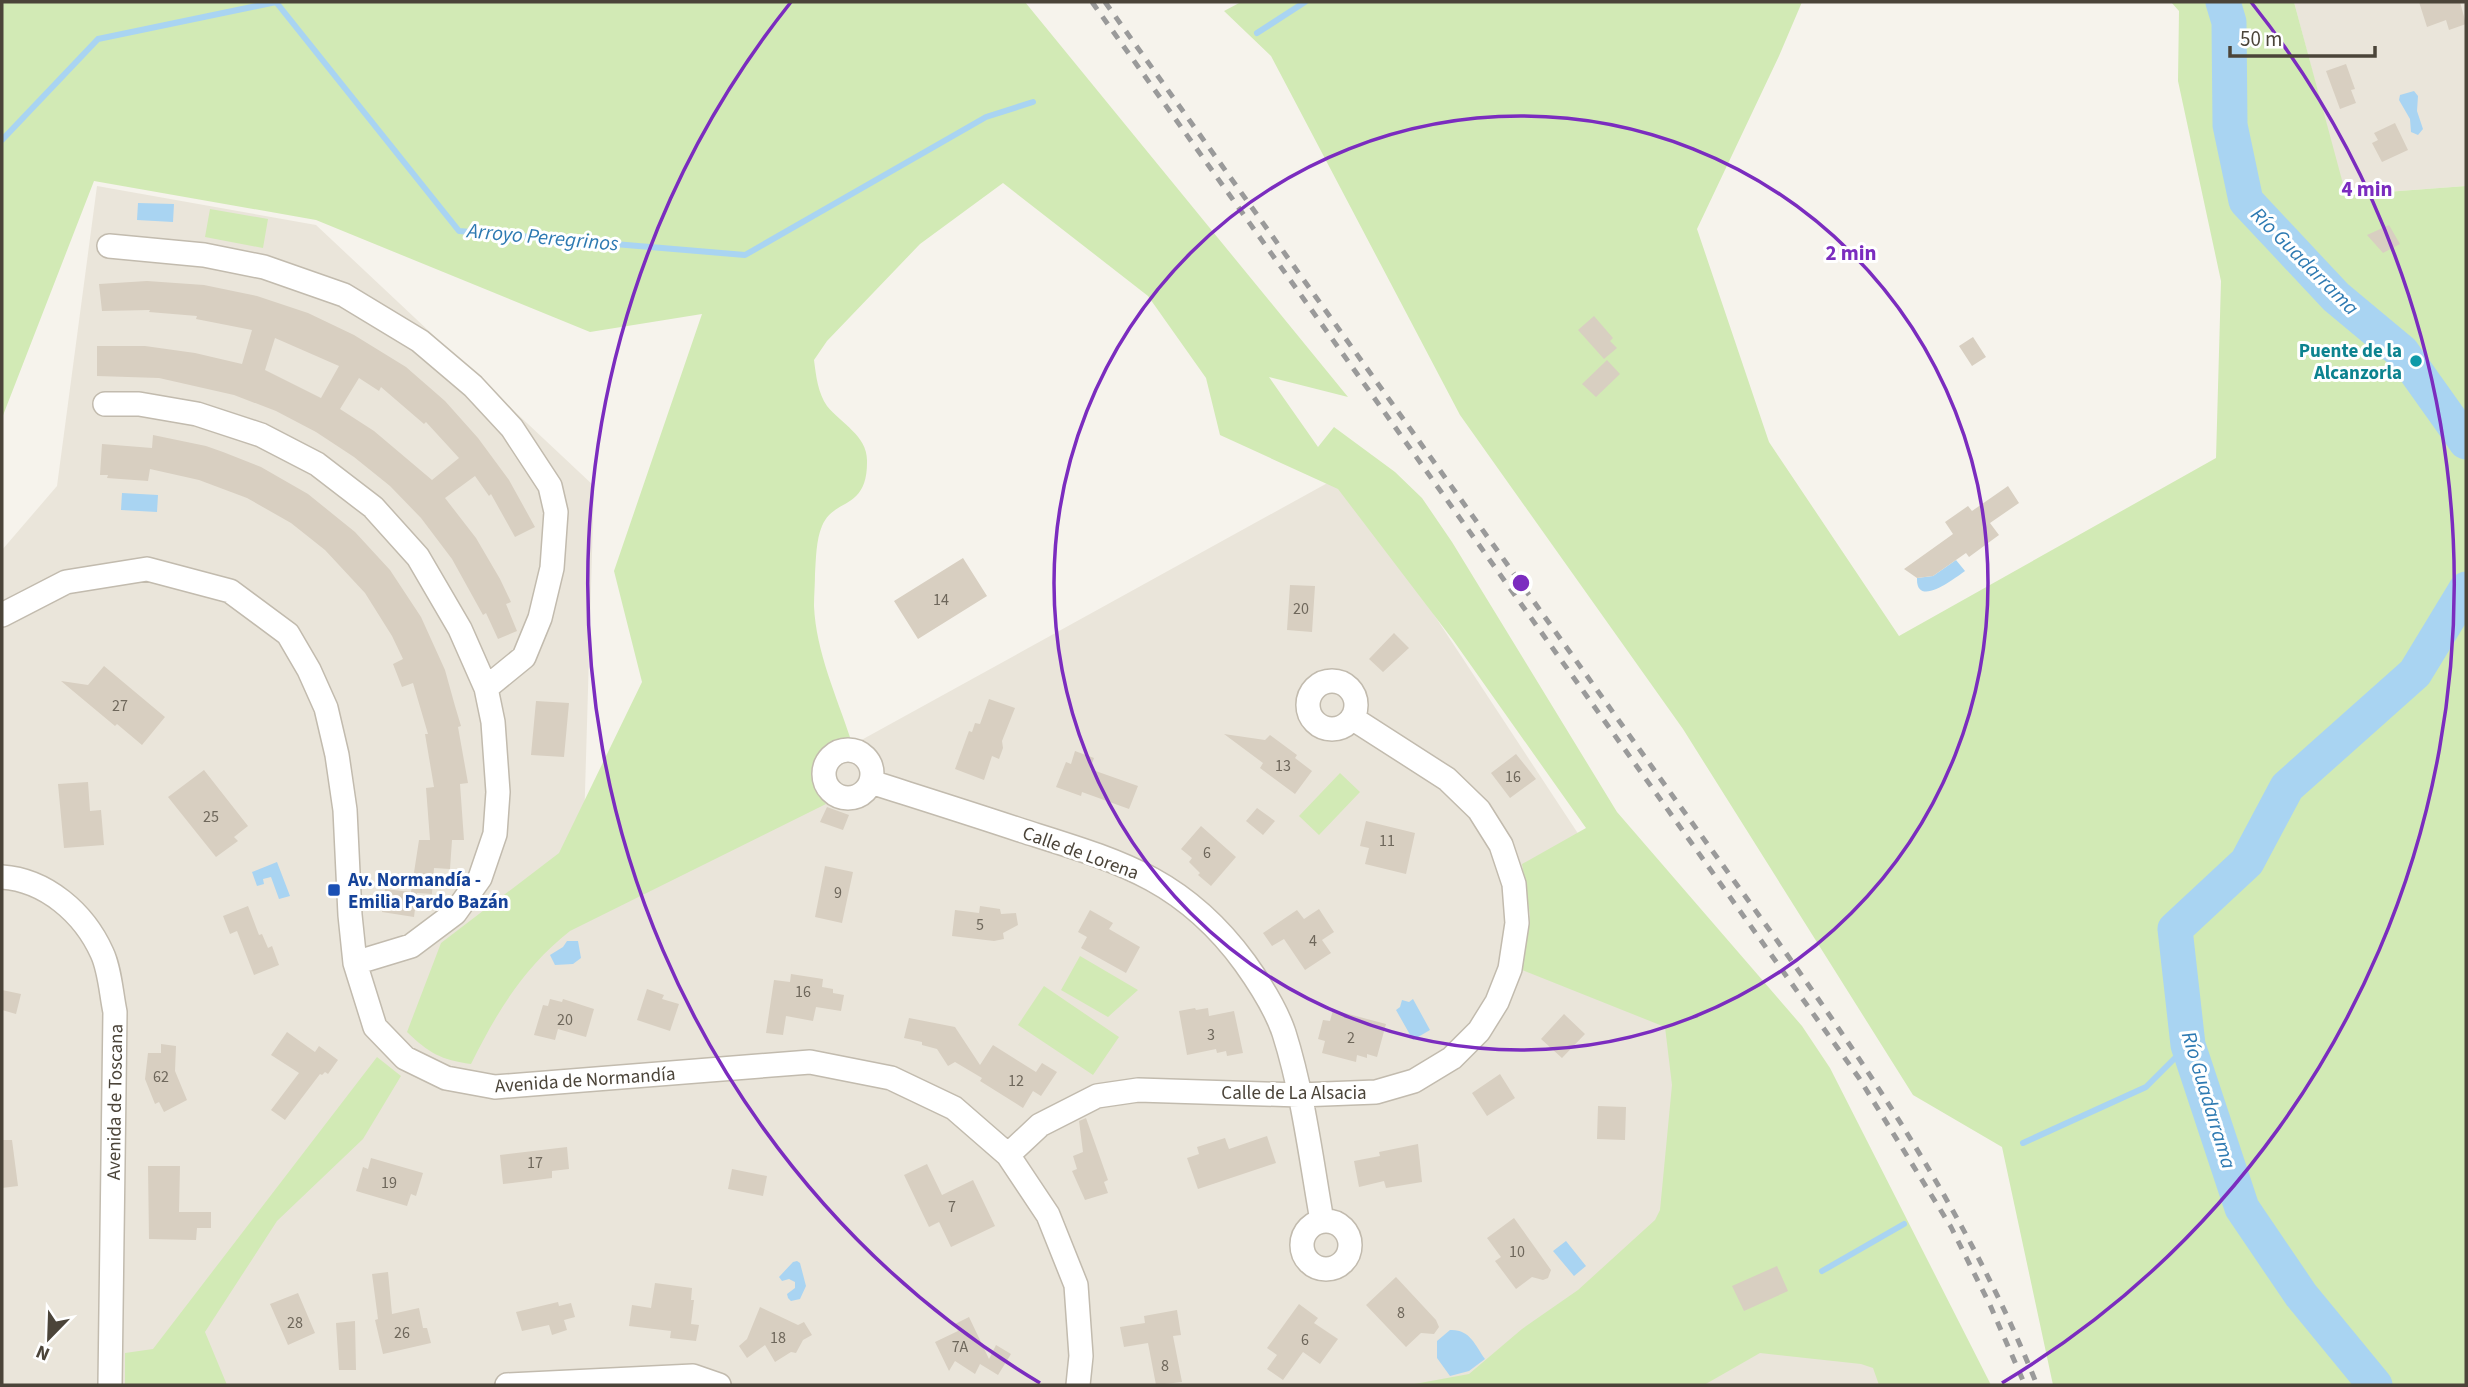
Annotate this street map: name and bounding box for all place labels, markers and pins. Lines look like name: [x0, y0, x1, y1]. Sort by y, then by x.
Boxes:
place label: Puente de la Alcanzorla: [2299, 338, 2402, 387]
marker: Puente de la Alcanzorla: [2408, 353, 2424, 369]
centre of rings: [1509, 571, 1533, 595]
place label: Av. Normandía - Emilia Pardo Bazán: [347, 867, 509, 916]
marker: Av. Normandía - Emilia Pardo Bazán: [326, 882, 342, 898]

